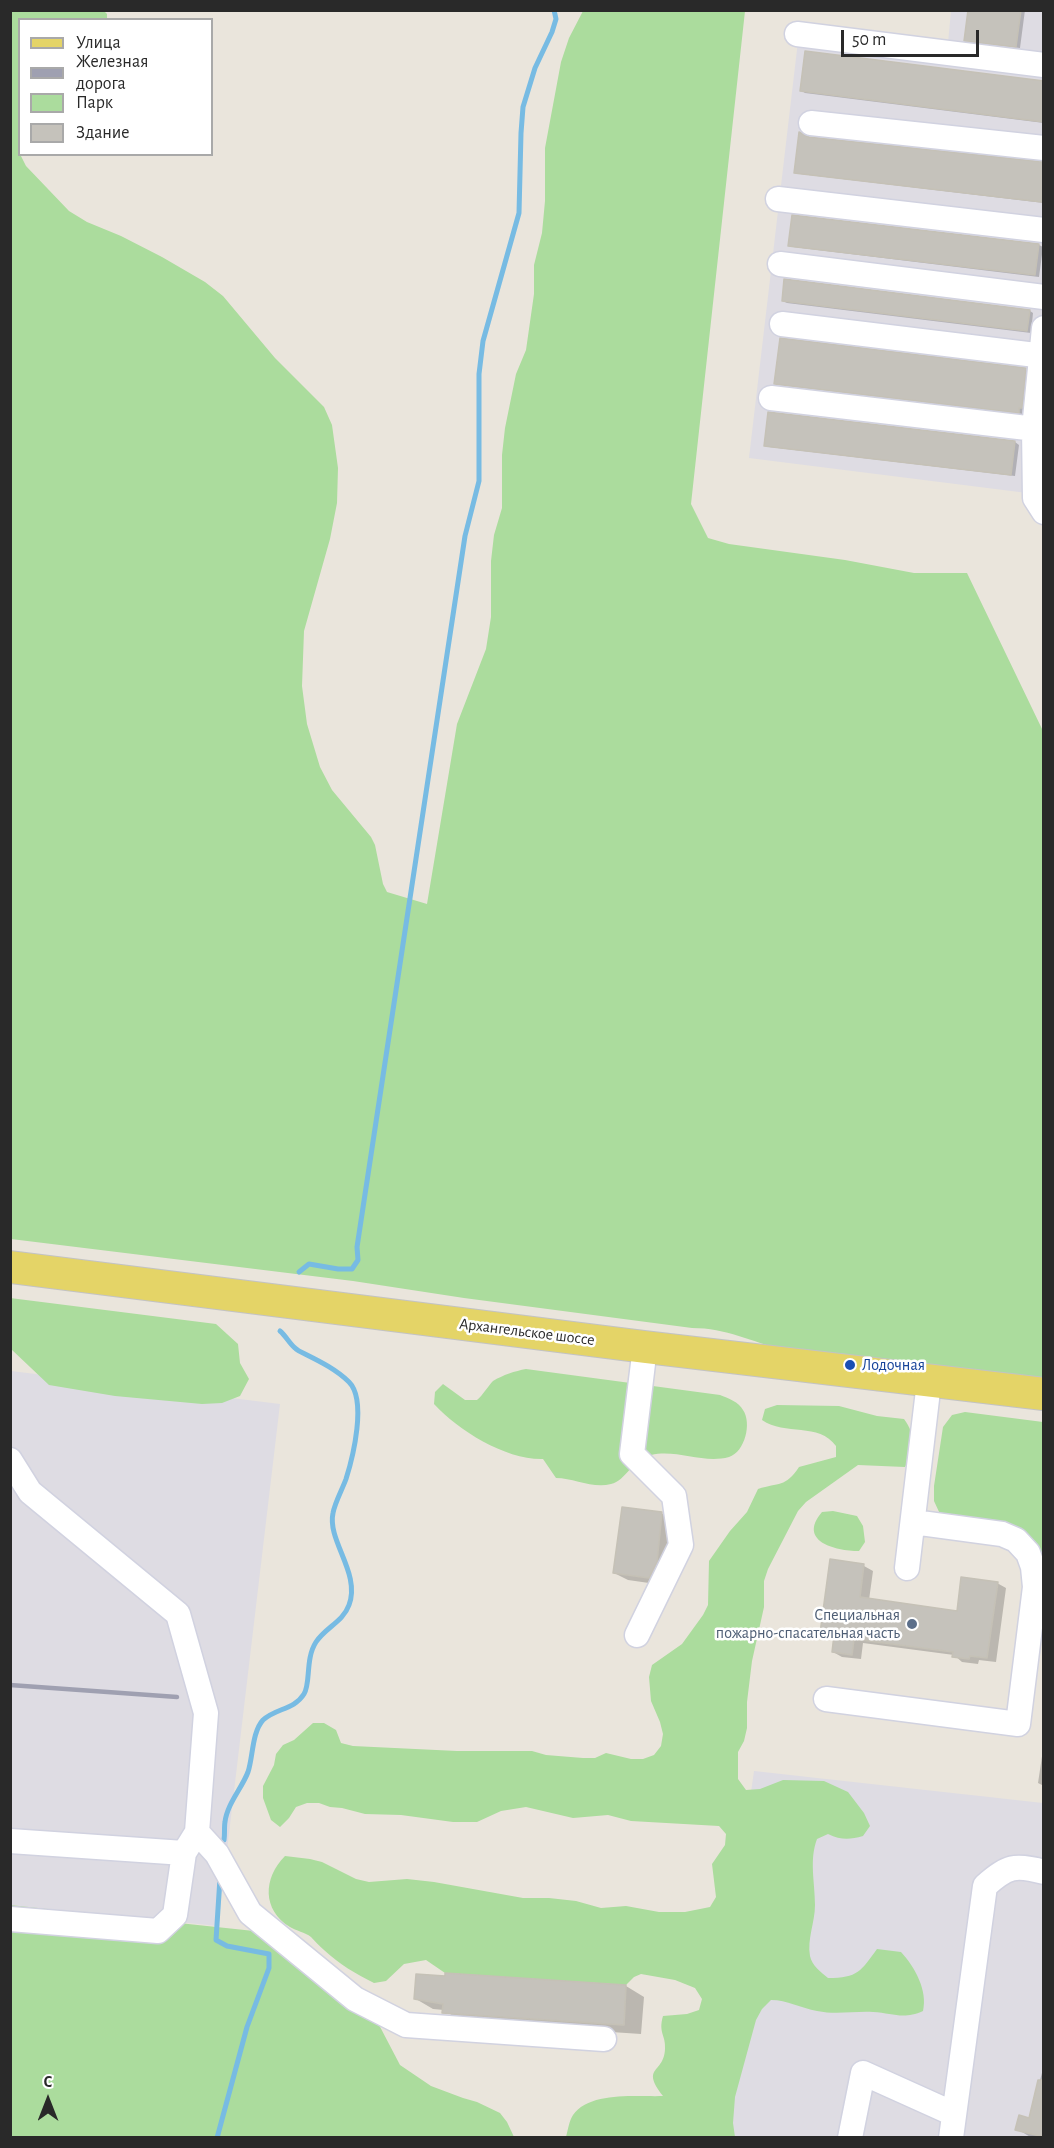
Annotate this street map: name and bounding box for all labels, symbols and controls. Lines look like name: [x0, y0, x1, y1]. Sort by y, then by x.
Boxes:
legend: [18, 18, 213, 156]
scale bar: [844, 18, 982, 56]
text: 50 m: [852, 31, 886, 49]
text: Улица: [76, 34, 121, 52]
text: Железная дорога: [76, 53, 148, 93]
text: Парк: [76, 94, 113, 112]
text: Здание: [76, 124, 130, 142]
street label: Архангельское шоссе: [458, 1314, 596, 1350]
place label: Лодочная: [862, 1355, 925, 1375]
marker: Лодочная: [843, 1358, 857, 1372]
place label: Специальная пожарно-спасательная часть: [716, 1605, 900, 1643]
marker: Специальная пожарно-спасательная часть: [905, 1617, 919, 1631]
north arrow: [18, 2070, 78, 2130]
text: С: [44, 2074, 52, 2090]

